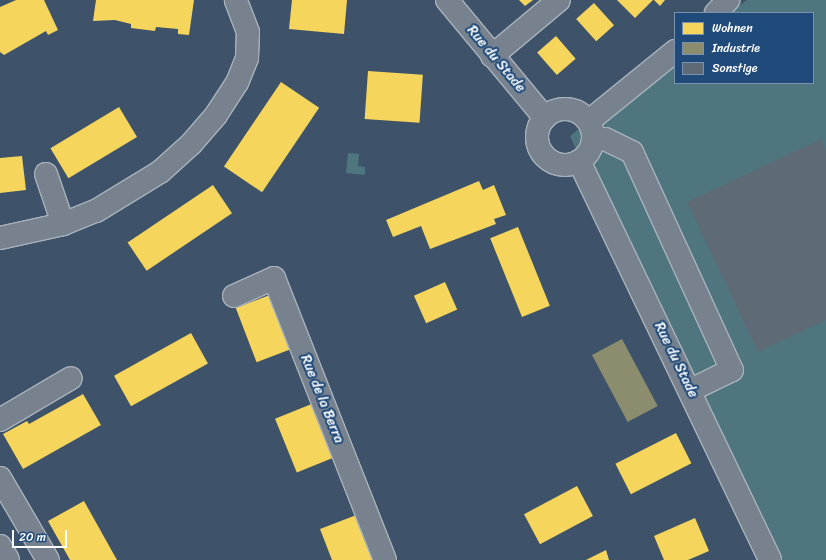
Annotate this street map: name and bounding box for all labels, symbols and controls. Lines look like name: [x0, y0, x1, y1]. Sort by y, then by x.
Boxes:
legend: [674, 12, 814, 84]
text: Wohnen: [712, 17, 753, 39]
street label: Rue du Stade: [463, 22, 529, 96]
text: Industrie: [712, 37, 760, 59]
text: Sonstige: [712, 57, 758, 79]
street label: Rue du Stade: [651, 320, 701, 400]
street label: Rue de la Berra: [297, 352, 347, 446]
scale bar: [14, 522, 69, 548]
text: 20 m: [19, 526, 46, 548]

